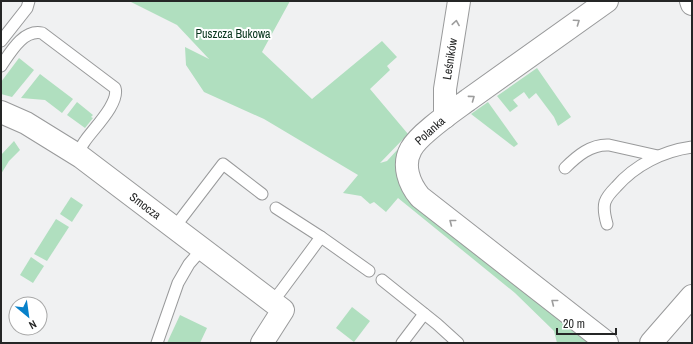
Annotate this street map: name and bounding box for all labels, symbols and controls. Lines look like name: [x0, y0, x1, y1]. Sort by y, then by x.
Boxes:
one-way arrow: [573, 19, 580, 27]
one-way arrow: [451, 20, 460, 26]
park label: Puszcza Bukowa: [196, 26, 271, 42]
street label: Leśników: [439, 36, 461, 81]
one-way arrow: [467, 96, 474, 103]
street label: Polanka: [411, 113, 449, 149]
street label: Smocza: [126, 189, 164, 223]
one-way arrow: [449, 219, 456, 226]
north arrow: [8, 296, 48, 336]
one-way arrow: [551, 299, 558, 306]
scale bar: [557, 310, 616, 336]
text: 20 m: [563, 316, 585, 332]
text: N: [27, 317, 39, 332]

